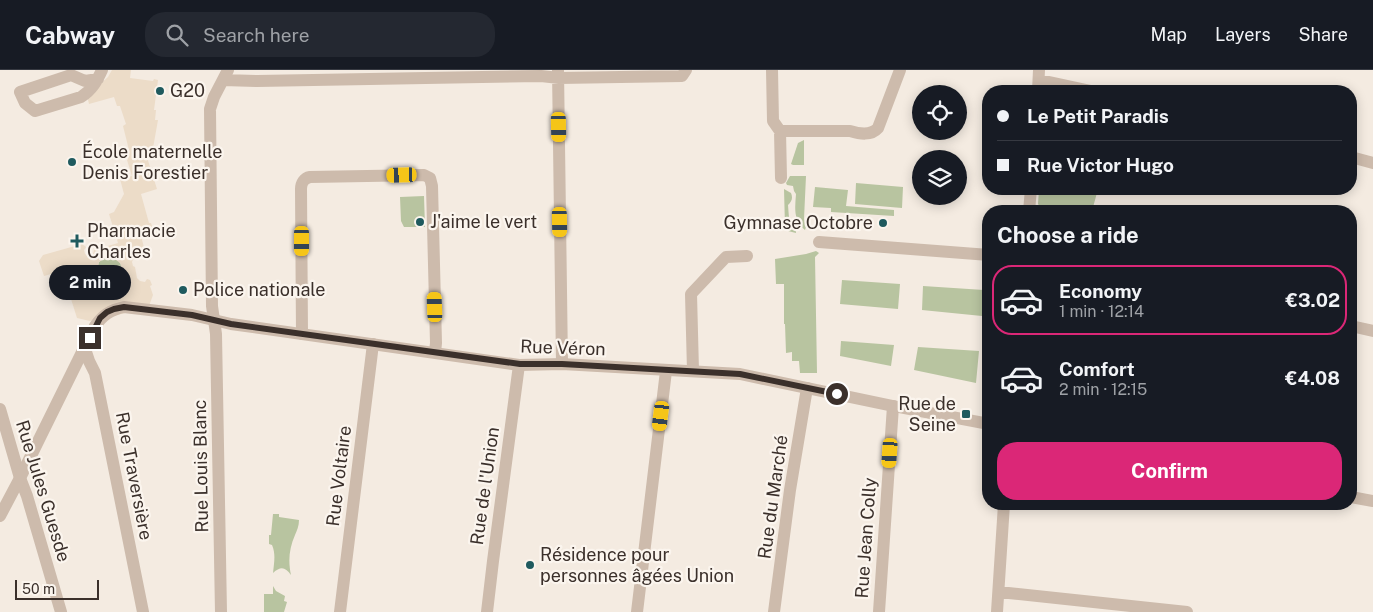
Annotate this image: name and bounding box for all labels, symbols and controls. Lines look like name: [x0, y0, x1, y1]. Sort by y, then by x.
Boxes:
search box: [145, 12, 495, 57]
text: Cabway: [25, 21, 115, 49]
icon: search: [163, 21, 191, 49]
text: Search here: [203, 24, 310, 46]
text: Map: [1151, 24, 1187, 45]
text: Layers: [1215, 24, 1271, 45]
text: Share: [1299, 24, 1348, 45]
place label: G20: [170, 80, 205, 101]
marker: G20: [154, 85, 166, 97]
map controls: [912, 85, 967, 205]
button: locate: [912, 85, 967, 140]
text: Le Petit Paradis: [1027, 105, 1169, 127]
car: [551, 112, 566, 142]
place label: École maternelle Denis Forestier: [82, 140, 222, 183]
button: layers: [912, 150, 967, 205]
text: Rue Victor Hugo: [1027, 154, 1174, 176]
marker: École maternelle Denis Forestier: [66, 156, 78, 168]
car: [386, 167, 417, 183]
car: [552, 207, 567, 237]
place label: J'aime le vert: [430, 211, 537, 232]
place label: Gymnase Octobre: [724, 212, 873, 233]
marker: J'aime le vert: [414, 216, 426, 228]
marker: Gymnase Octobre: [877, 217, 889, 229]
place label: Pharmacie Charles: [87, 220, 176, 262]
text: Choose a ride: [997, 222, 1139, 248]
car: [294, 226, 309, 256]
marker: Pharmacie Charles: [71, 235, 83, 247]
callout: 2 min: [49, 266, 131, 300]
text: 2 min: [69, 273, 111, 292]
icon: car: [999, 278, 1044, 323]
place label: Police nationale: [193, 279, 326, 300]
text: Economy: [1059, 280, 1142, 302]
marker: Police nationale: [177, 284, 189, 296]
text: €3.02: [1286, 289, 1340, 311]
car: [426, 292, 443, 322]
text: 1 min · 12:14: [1059, 302, 1144, 321]
route end: [79, 327, 101, 349]
street label: Rue Véron: [520, 336, 606, 359]
icon: car: [999, 356, 1044, 401]
text: Comfort: [1059, 358, 1135, 380]
text: €4.08: [1285, 367, 1340, 389]
text: 2 min · 12:15: [1059, 380, 1147, 399]
route start: [826, 383, 848, 405]
place label: Rue de Seine: [898, 393, 956, 435]
street label: Rue Louis Blanc: [189, 399, 212, 533]
car: [651, 400, 670, 432]
marker: Rue de Seine: [960, 408, 972, 420]
street label: Rue Traversière: [112, 410, 157, 542]
street label: Rue Jules Guesde: [12, 418, 75, 564]
street label: Rue Voltaire: [322, 424, 355, 527]
street label: Rue de l'Union: [466, 426, 503, 546]
street label: Rue du Marché: [753, 433, 792, 560]
car: [881, 438, 898, 468]
button: Confirm: [997, 442, 1342, 500]
street label: Rue Jean Colly: [851, 476, 880, 599]
place label: Résidence pour personnes âgées Union: [540, 544, 734, 586]
marker: Résidence pour personnes âgées Union: [524, 559, 536, 571]
scale bar: [15, 577, 99, 600]
text: 50 m: [22, 581, 55, 597]

